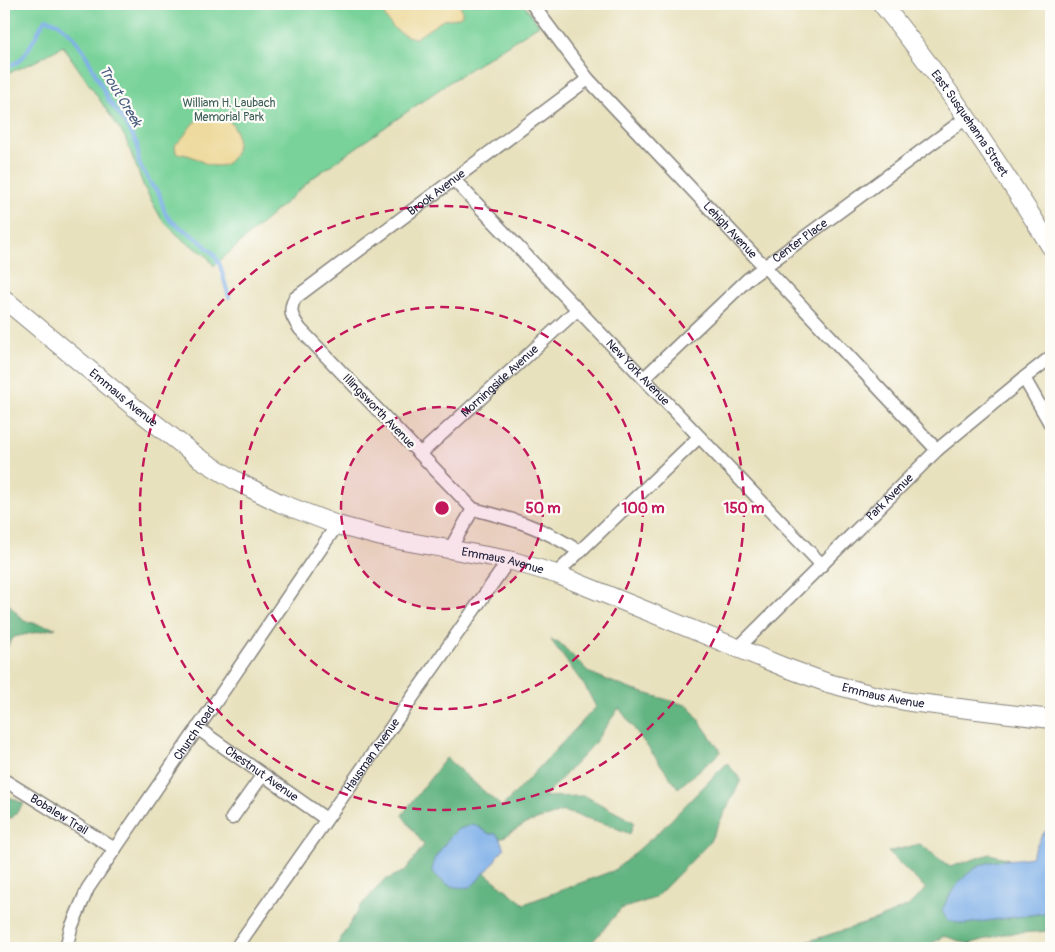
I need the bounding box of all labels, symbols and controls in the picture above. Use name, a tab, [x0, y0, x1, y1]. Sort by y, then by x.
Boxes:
water label: Trout Creek	[96, 63, 146, 131]
street label: East Susquehanna Street	[927, 67, 1011, 180]
park label: William H. Laubach Memorial Park	[183, 96, 276, 125]
street label: Brook Avenue	[405, 166, 469, 219]
street label: Lehigh Avenue	[700, 199, 760, 262]
street label: Center Place	[770, 216, 831, 266]
street label: New York Avenue	[602, 336, 673, 409]
street label: Morningside Avenue	[458, 342, 542, 421]
street label: Emmaus Avenue	[86, 366, 160, 431]
street label: Illingsworth Avenue	[339, 371, 418, 452]
street label: Park Avenue	[863, 471, 917, 524]
centre of rings	[433, 499, 451, 517]
text: 50 m	[526, 499, 560, 518]
text: 100 m	[622, 499, 664, 518]
text: 150 m	[724, 499, 764, 518]
street label: Emmaus Avenue	[460, 545, 545, 578]
street label: Emmaus Avenue	[840, 680, 925, 712]
street label: Church Road	[171, 703, 219, 763]
street label: Hausman Avenue	[341, 715, 403, 795]
street label: Chestnut Avenue	[222, 743, 301, 805]
street label: Bobalew Trail	[27, 791, 91, 838]

